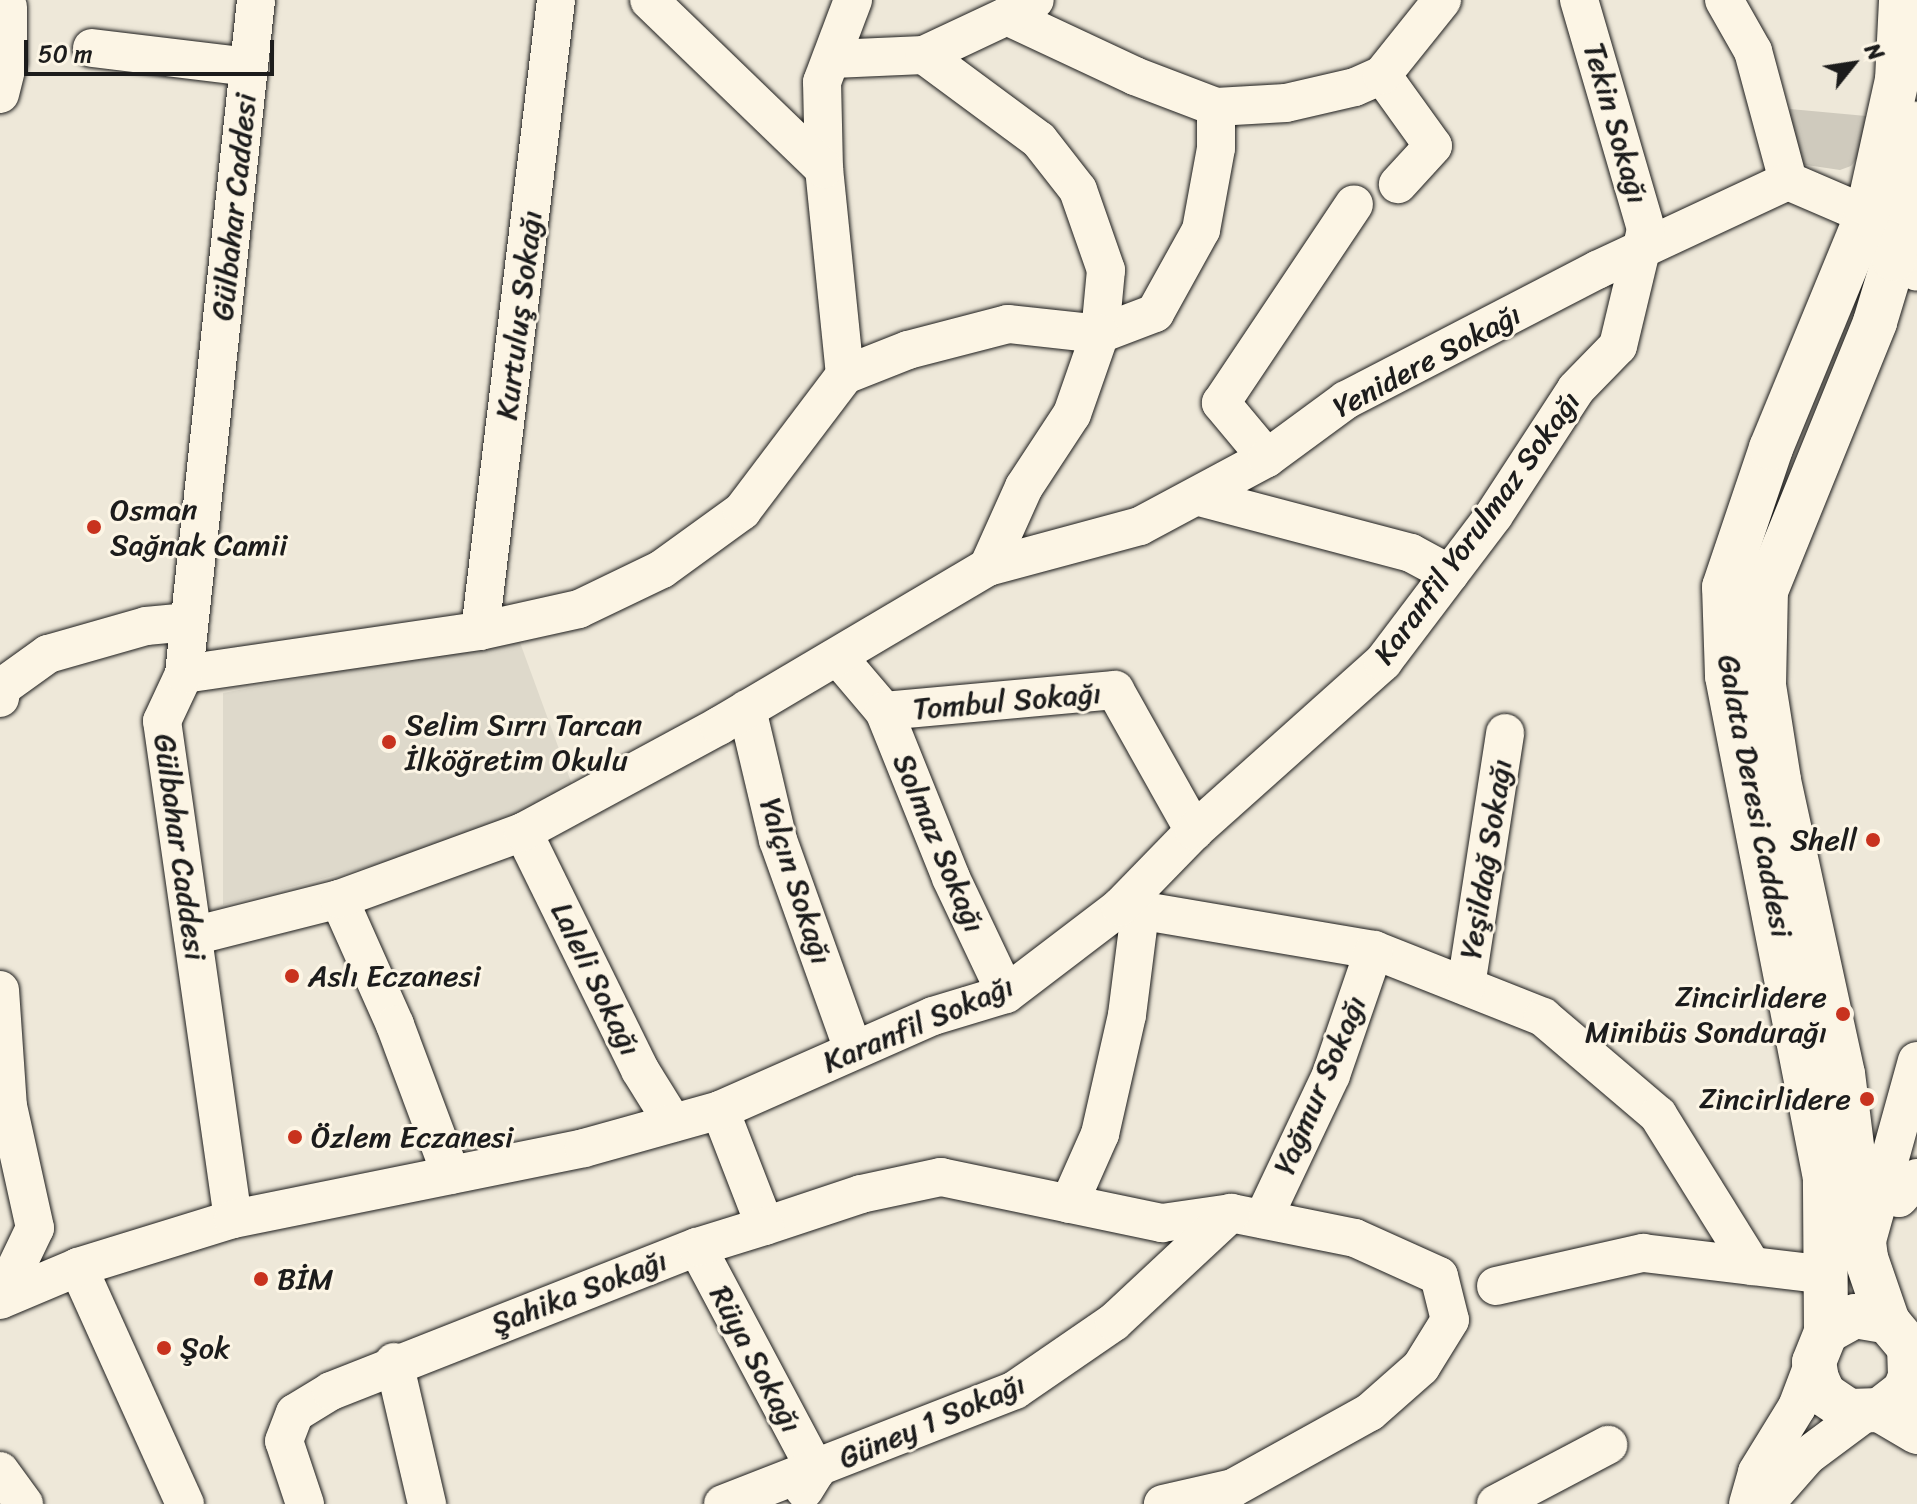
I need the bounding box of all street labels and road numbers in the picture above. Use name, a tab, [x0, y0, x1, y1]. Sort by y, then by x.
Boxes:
street label: Tekin Sokağı	[1576, 38, 1656, 208]
street label: Gülbahar Caddesi	[204, 92, 264, 322]
street label: Kurtuluş Sokağı	[488, 208, 550, 422]
street label: Yenidere Sokağı	[1327, 296, 1527, 426]
street label: Karanfil Yorulmaz Sokağı	[1366, 384, 1588, 672]
street label: Galata Deresi Caddesi	[1710, 652, 1800, 940]
street label: Tombul Sokağı	[911, 675, 1103, 727]
street label: Gülbahar Caddesi	[146, 732, 214, 962]
street label: Solmaz Sokağı	[885, 748, 993, 938]
street label: Yeşildağ Sokağı	[1452, 757, 1520, 961]
street label: Yalçın Sokağı	[752, 793, 840, 969]
street label: Laleli Sokağı	[543, 897, 649, 1061]
street label: Karanfil Sokağı	[817, 968, 1019, 1080]
street label: Yağmur Sokağı	[1266, 990, 1374, 1180]
street label: Şahika Sokağı	[486, 1242, 672, 1342]
street label: Rüya Sokağı	[702, 1279, 810, 1439]
street label: Güney 1 Sokağı	[833, 1366, 1031, 1476]

